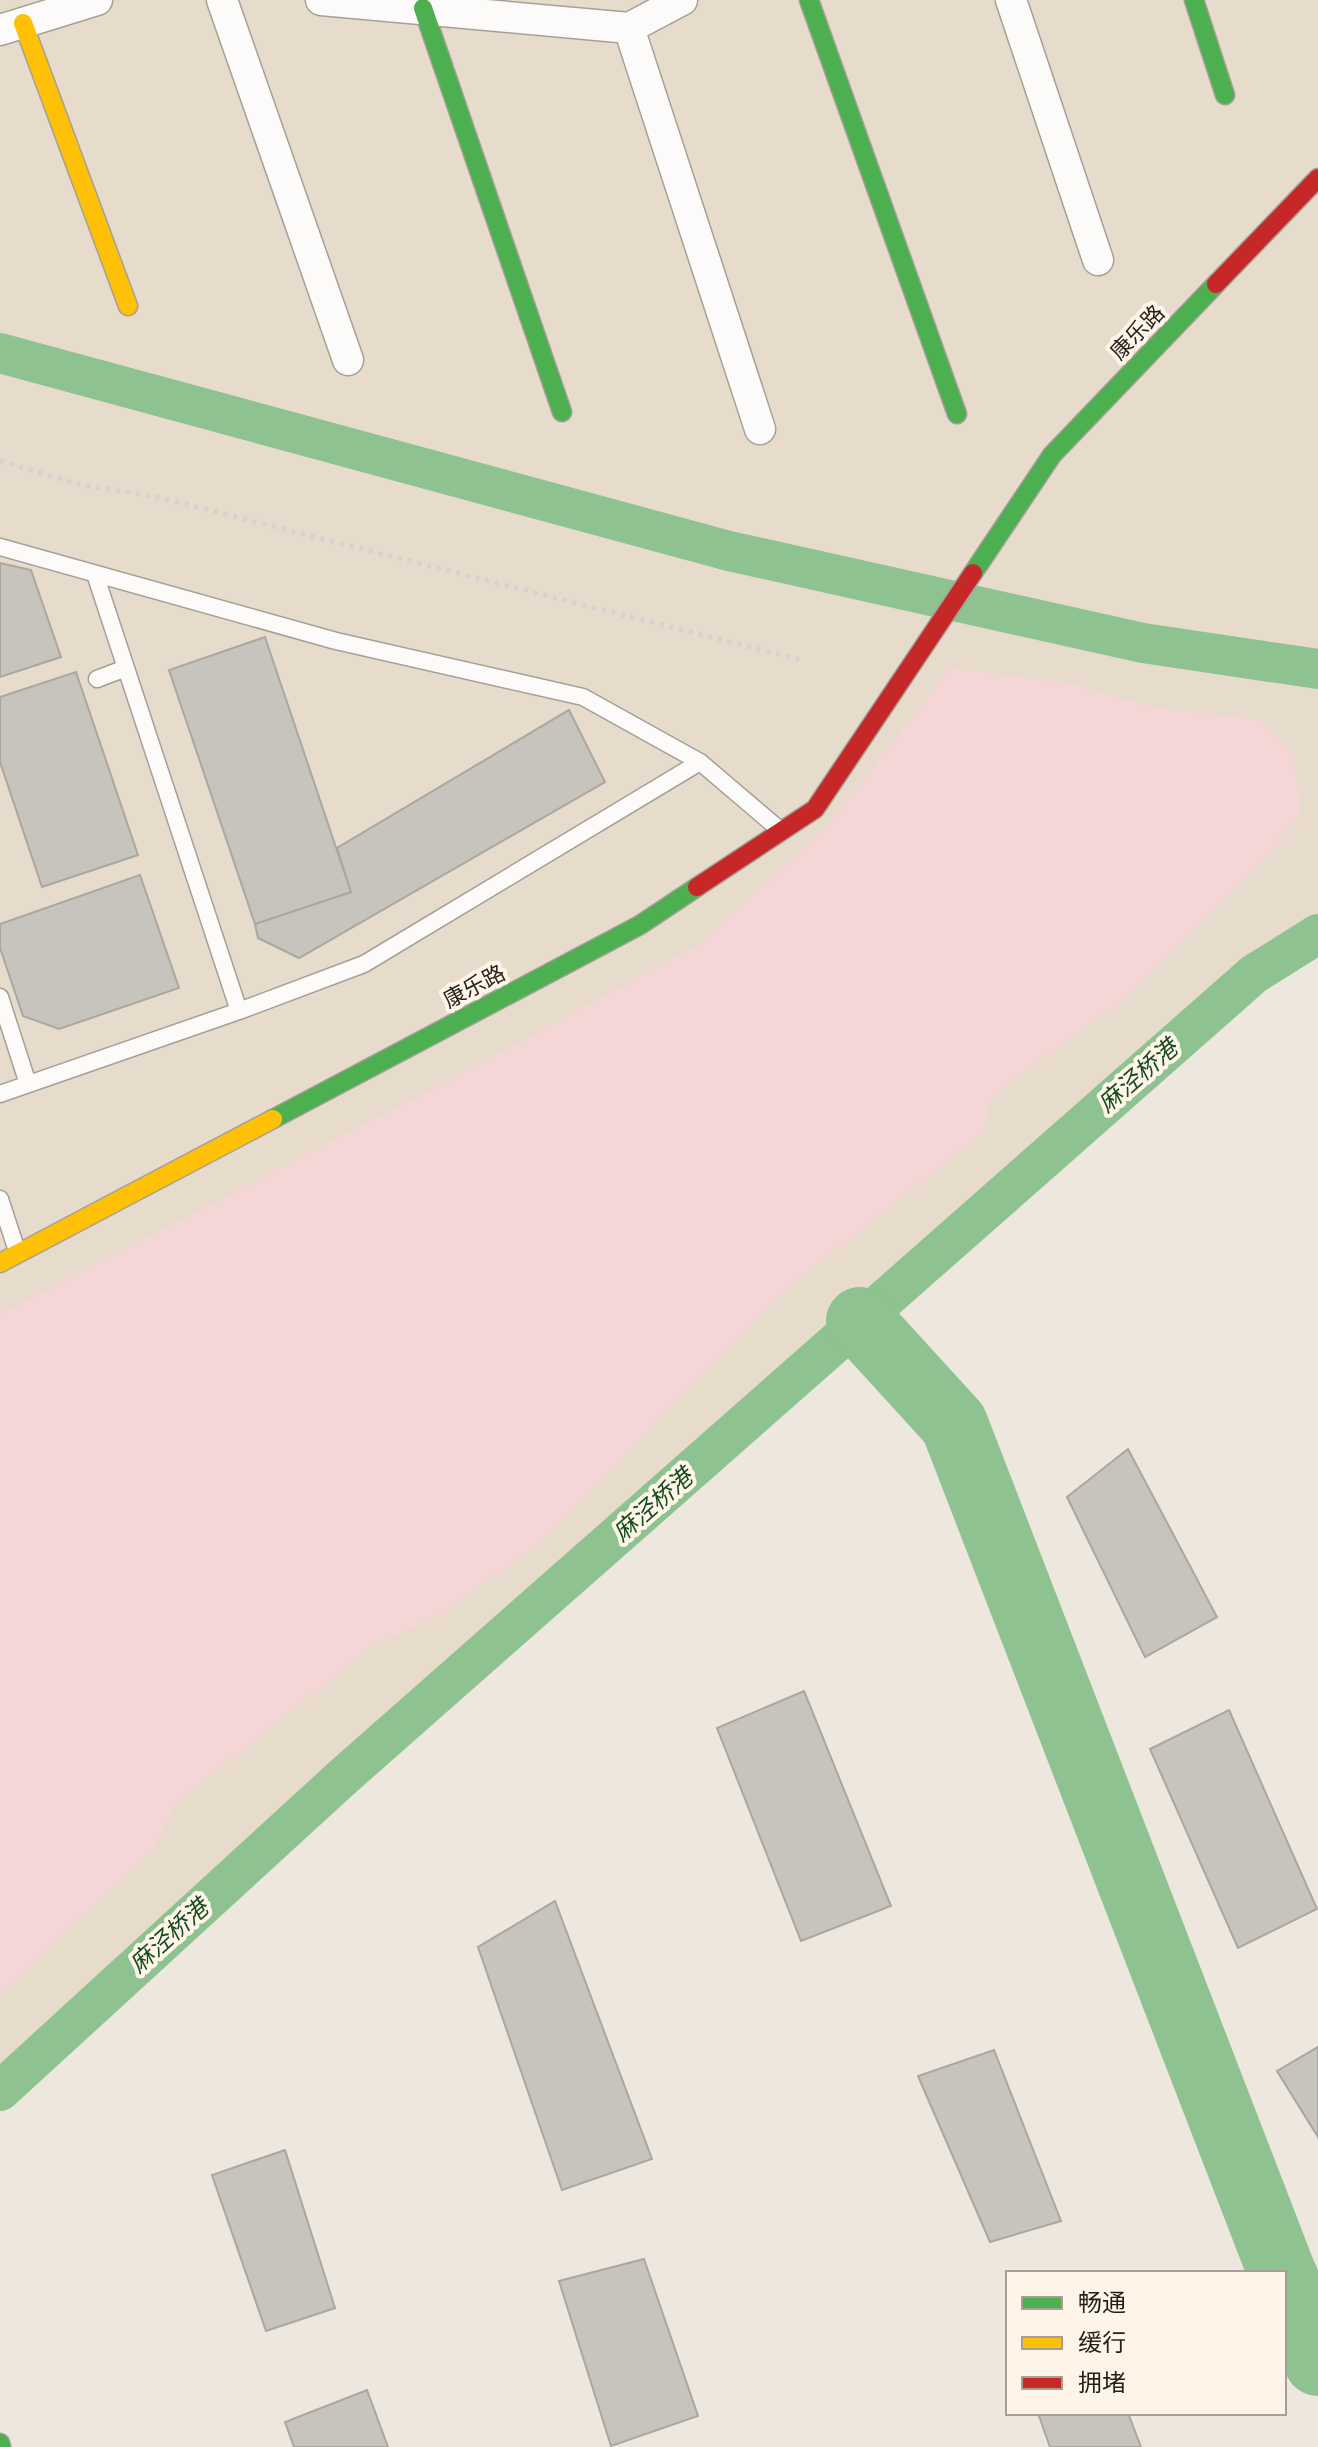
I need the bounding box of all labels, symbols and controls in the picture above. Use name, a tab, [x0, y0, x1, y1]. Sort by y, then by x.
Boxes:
street label: 康乐路	[1105, 299, 1170, 365]
street label: 康乐路	[439, 959, 510, 1014]
water label: 麻泾桥港	[1092, 1031, 1186, 1119]
water label: 麻泾桥港	[607, 1460, 701, 1548]
water label: 麻泾桥港	[123, 1891, 217, 1979]
legend	[1006, 2271, 1286, 2415]
text: 畅通	[1078, 2288, 1126, 2318]
text: 缓行	[1078, 2328, 1126, 2358]
text: 拥堵	[1078, 2368, 1126, 2398]

